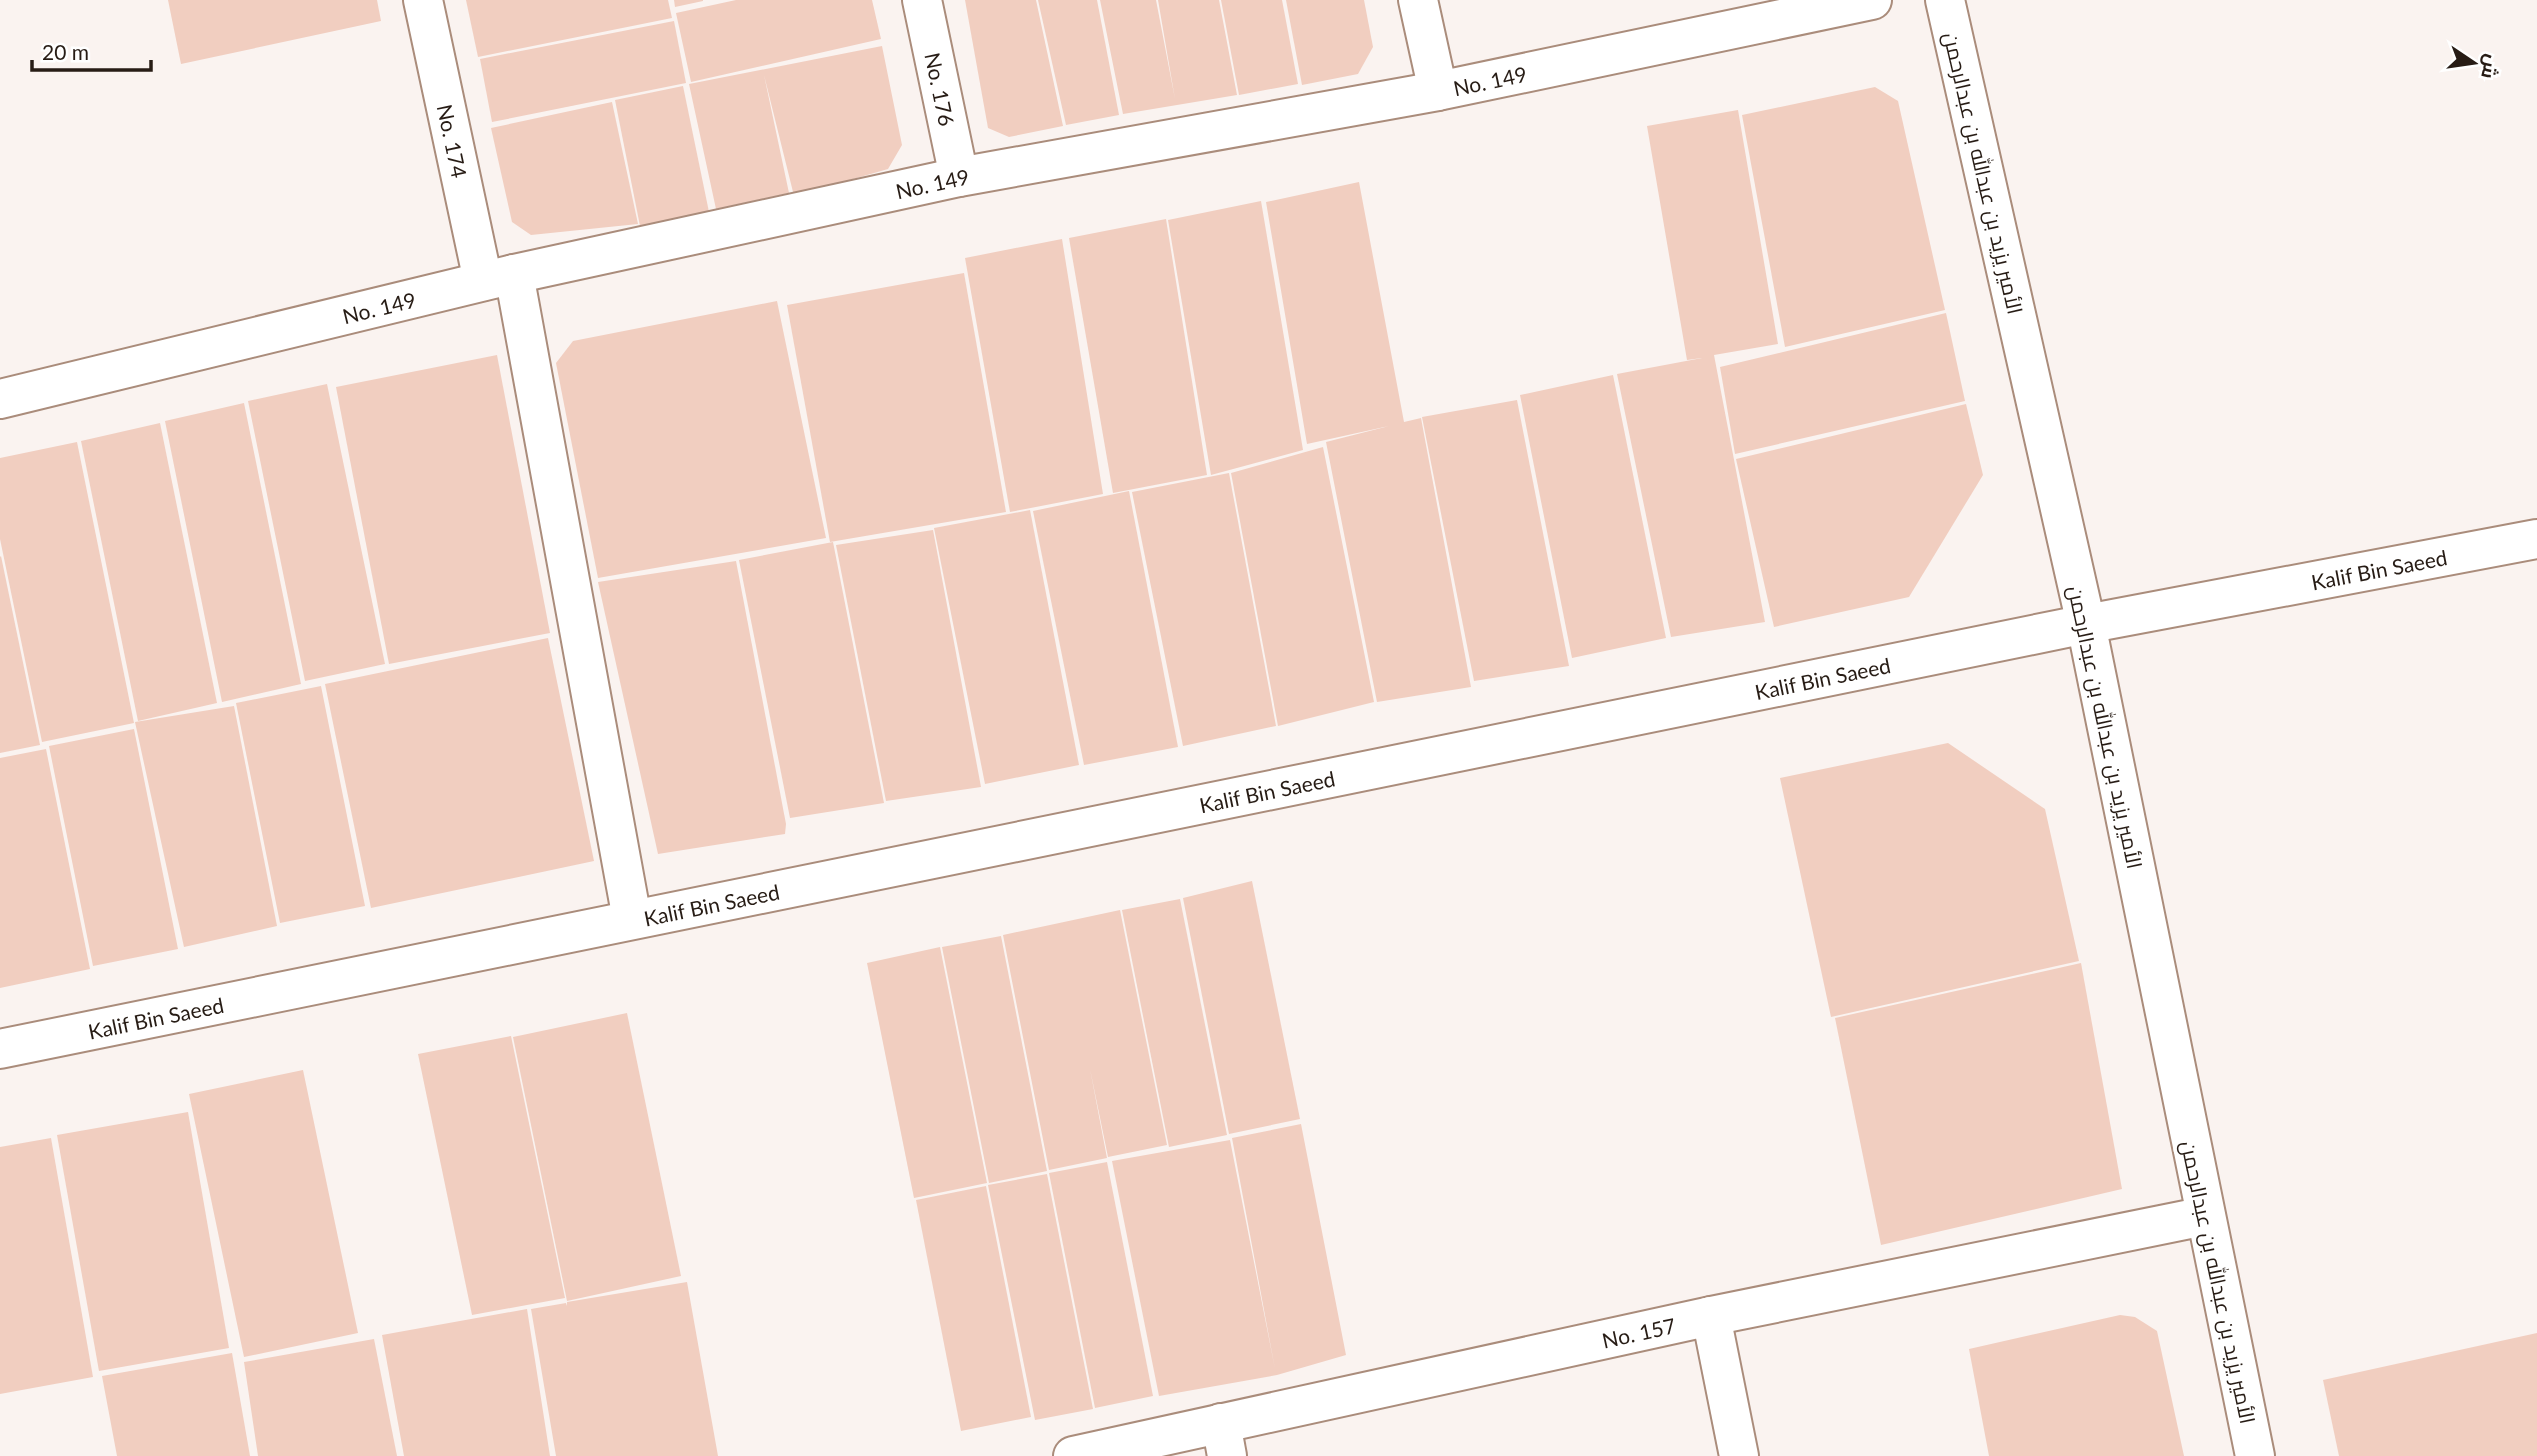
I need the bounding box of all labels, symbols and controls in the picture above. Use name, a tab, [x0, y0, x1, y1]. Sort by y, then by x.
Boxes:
scale bar	[32, 28, 150, 72]
north arrow	[2439, 28, 2509, 98]
street label: الأمير يزيد بن عبدالله بن عبدالرحمن	[1937, 30, 2029, 317]
text: 20 m	[42, 39, 89, 64]
street label: No. 176	[921, 50, 960, 128]
text: ش	[2476, 52, 2505, 81]
street label: No. 149	[1451, 60, 1529, 100]
street label: No. 174	[433, 102, 473, 180]
street label: No. 149	[893, 163, 971, 203]
street label: No. 149	[340, 286, 418, 328]
street label: Kalif Bin Saeed	[2309, 544, 2449, 594]
street label: الأمير يزيد بن عبدالله بن عبدالرحمن	[2062, 583, 2148, 871]
street label: Kalif Bin Saeed	[1753, 652, 1893, 704]
street label: Kalif Bin Saeed	[1197, 765, 1337, 817]
street label: Kalif Bin Saeed	[641, 878, 781, 930]
street label: Kalif Bin Saeed	[86, 991, 226, 1043]
street label: الأمير يزيد بن عبدالله بن عبدالرحمن	[2175, 1138, 2261, 1426]
street label: No. 157	[1599, 1312, 1678, 1352]

